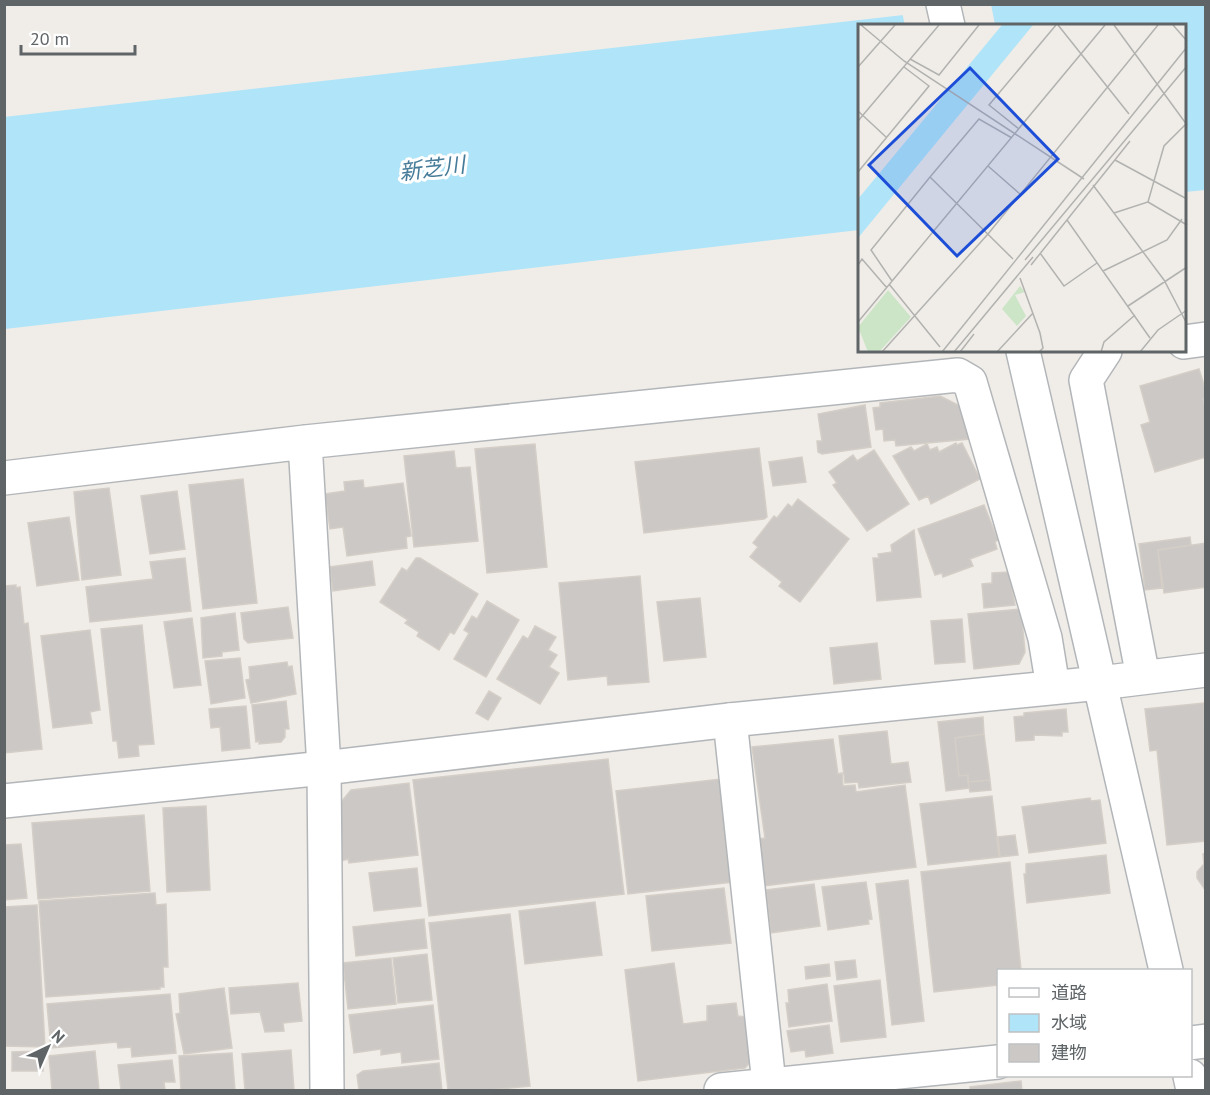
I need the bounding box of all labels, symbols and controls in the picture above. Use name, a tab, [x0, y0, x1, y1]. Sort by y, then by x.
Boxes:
scale bar	[21, 18, 135, 56]
inset map	[858, 24, 1186, 352]
text: 20 m	[30, 27, 69, 50]
water label: 新芝川	[398, 150, 468, 186]
legend	[997, 969, 1192, 1077]
text: 道路	[1051, 981, 1087, 1004]
text: 水域	[1051, 1011, 1087, 1034]
north arrow	[18, 1017, 78, 1077]
text: N	[48, 1025, 69, 1047]
text: 建物	[1051, 1041, 1087, 1064]

